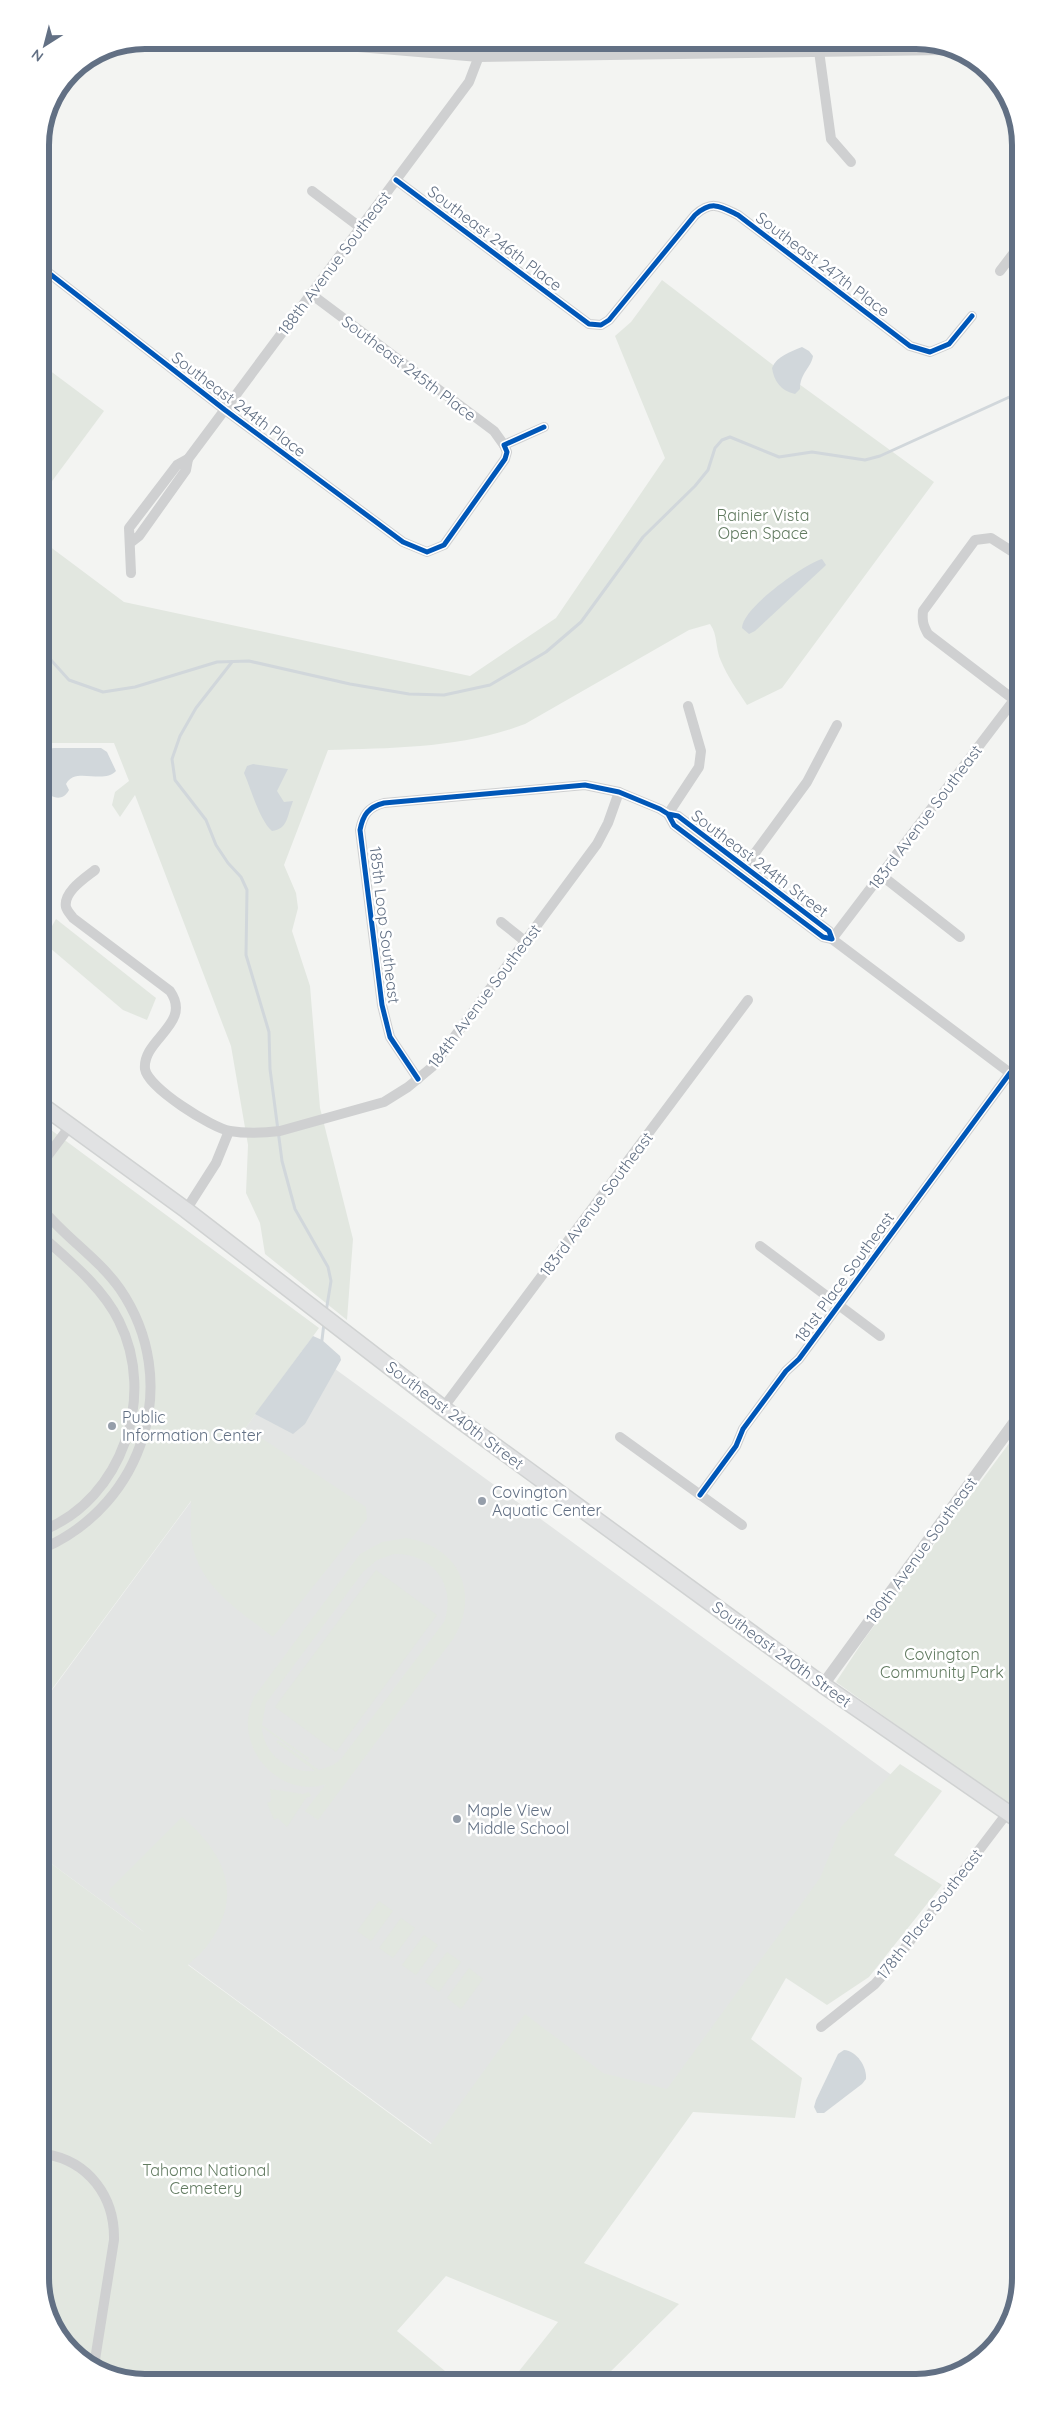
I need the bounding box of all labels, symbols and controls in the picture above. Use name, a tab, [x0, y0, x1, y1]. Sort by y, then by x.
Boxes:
north arrow	[20, 20, 70, 70]
text: N	[28, 45, 47, 66]
street label: Southeast 246th Place	[424, 181, 566, 295]
street label: 188th Avenue Southeast	[273, 187, 395, 339]
street label: Southeast 247th Place	[752, 207, 894, 321]
street label: Southeast 245th Place	[338, 311, 480, 425]
street label: Southeast 244th Place	[168, 347, 310, 461]
park label: Rainier Vista Open Space	[717, 505, 809, 543]
street label: 183rd Avenue Southeast	[864, 741, 986, 893]
street label: Southeast 244th Street	[688, 805, 832, 921]
street label: 185th Loop Southeast	[365, 845, 405, 1005]
street label: 184th Avenue Southeast	[423, 920, 545, 1072]
street label: 183rd Avenue Southeast	[535, 1128, 657, 1280]
street label: 181st Place Southeast	[790, 1208, 898, 1346]
street label: Southeast 240th Street	[382, 1357, 528, 1473]
place label: Public Information Center	[122, 1407, 262, 1445]
marker: Public Information Center	[106, 1420, 118, 1432]
street label: 180th Avenue Southeast	[861, 1473, 981, 1627]
place label: Covington Aquatic Center	[492, 1482, 602, 1520]
marker: Covington Aquatic Center	[476, 1495, 488, 1507]
street label: Southeast 240th Street	[708, 1597, 856, 1711]
park label: Covington Community Park	[880, 1644, 1004, 1682]
place label: Maple View Middle School	[467, 1800, 569, 1838]
marker: Maple View Middle School	[451, 1813, 463, 1825]
street label: 178th Place Southeast	[872, 1845, 986, 1983]
park label: Tahoma National Cemetery	[142, 2160, 270, 2198]

